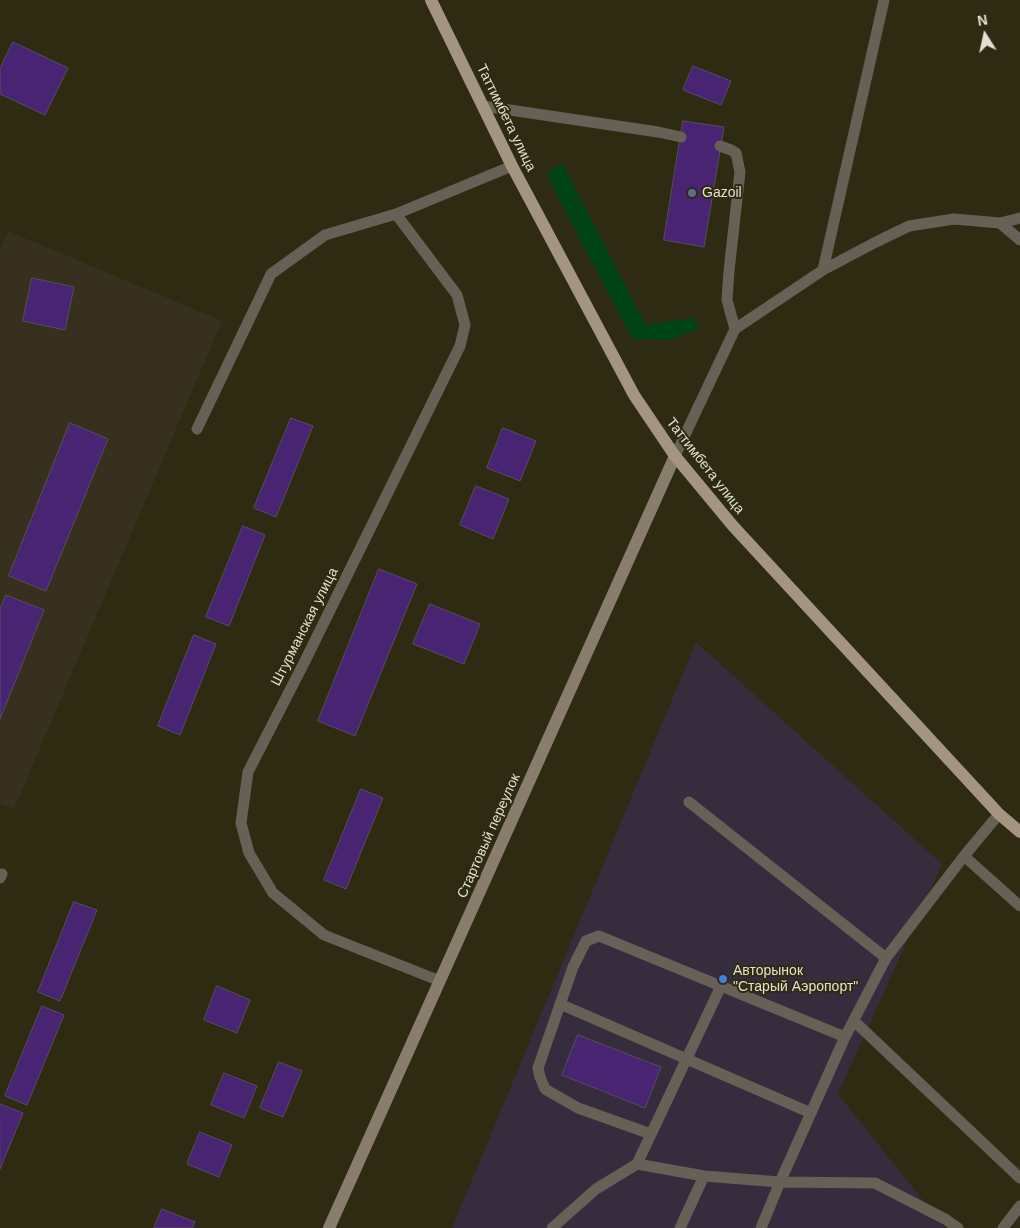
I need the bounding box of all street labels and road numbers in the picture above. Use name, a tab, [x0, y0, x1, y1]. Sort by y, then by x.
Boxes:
street label: Таттимбета улица	[473, 62, 539, 174]
street label: Таттимбета улица	[662, 415, 748, 517]
street label: Штурманская улица	[268, 565, 342, 689]
street label: Стартовый переулок	[454, 771, 524, 901]

